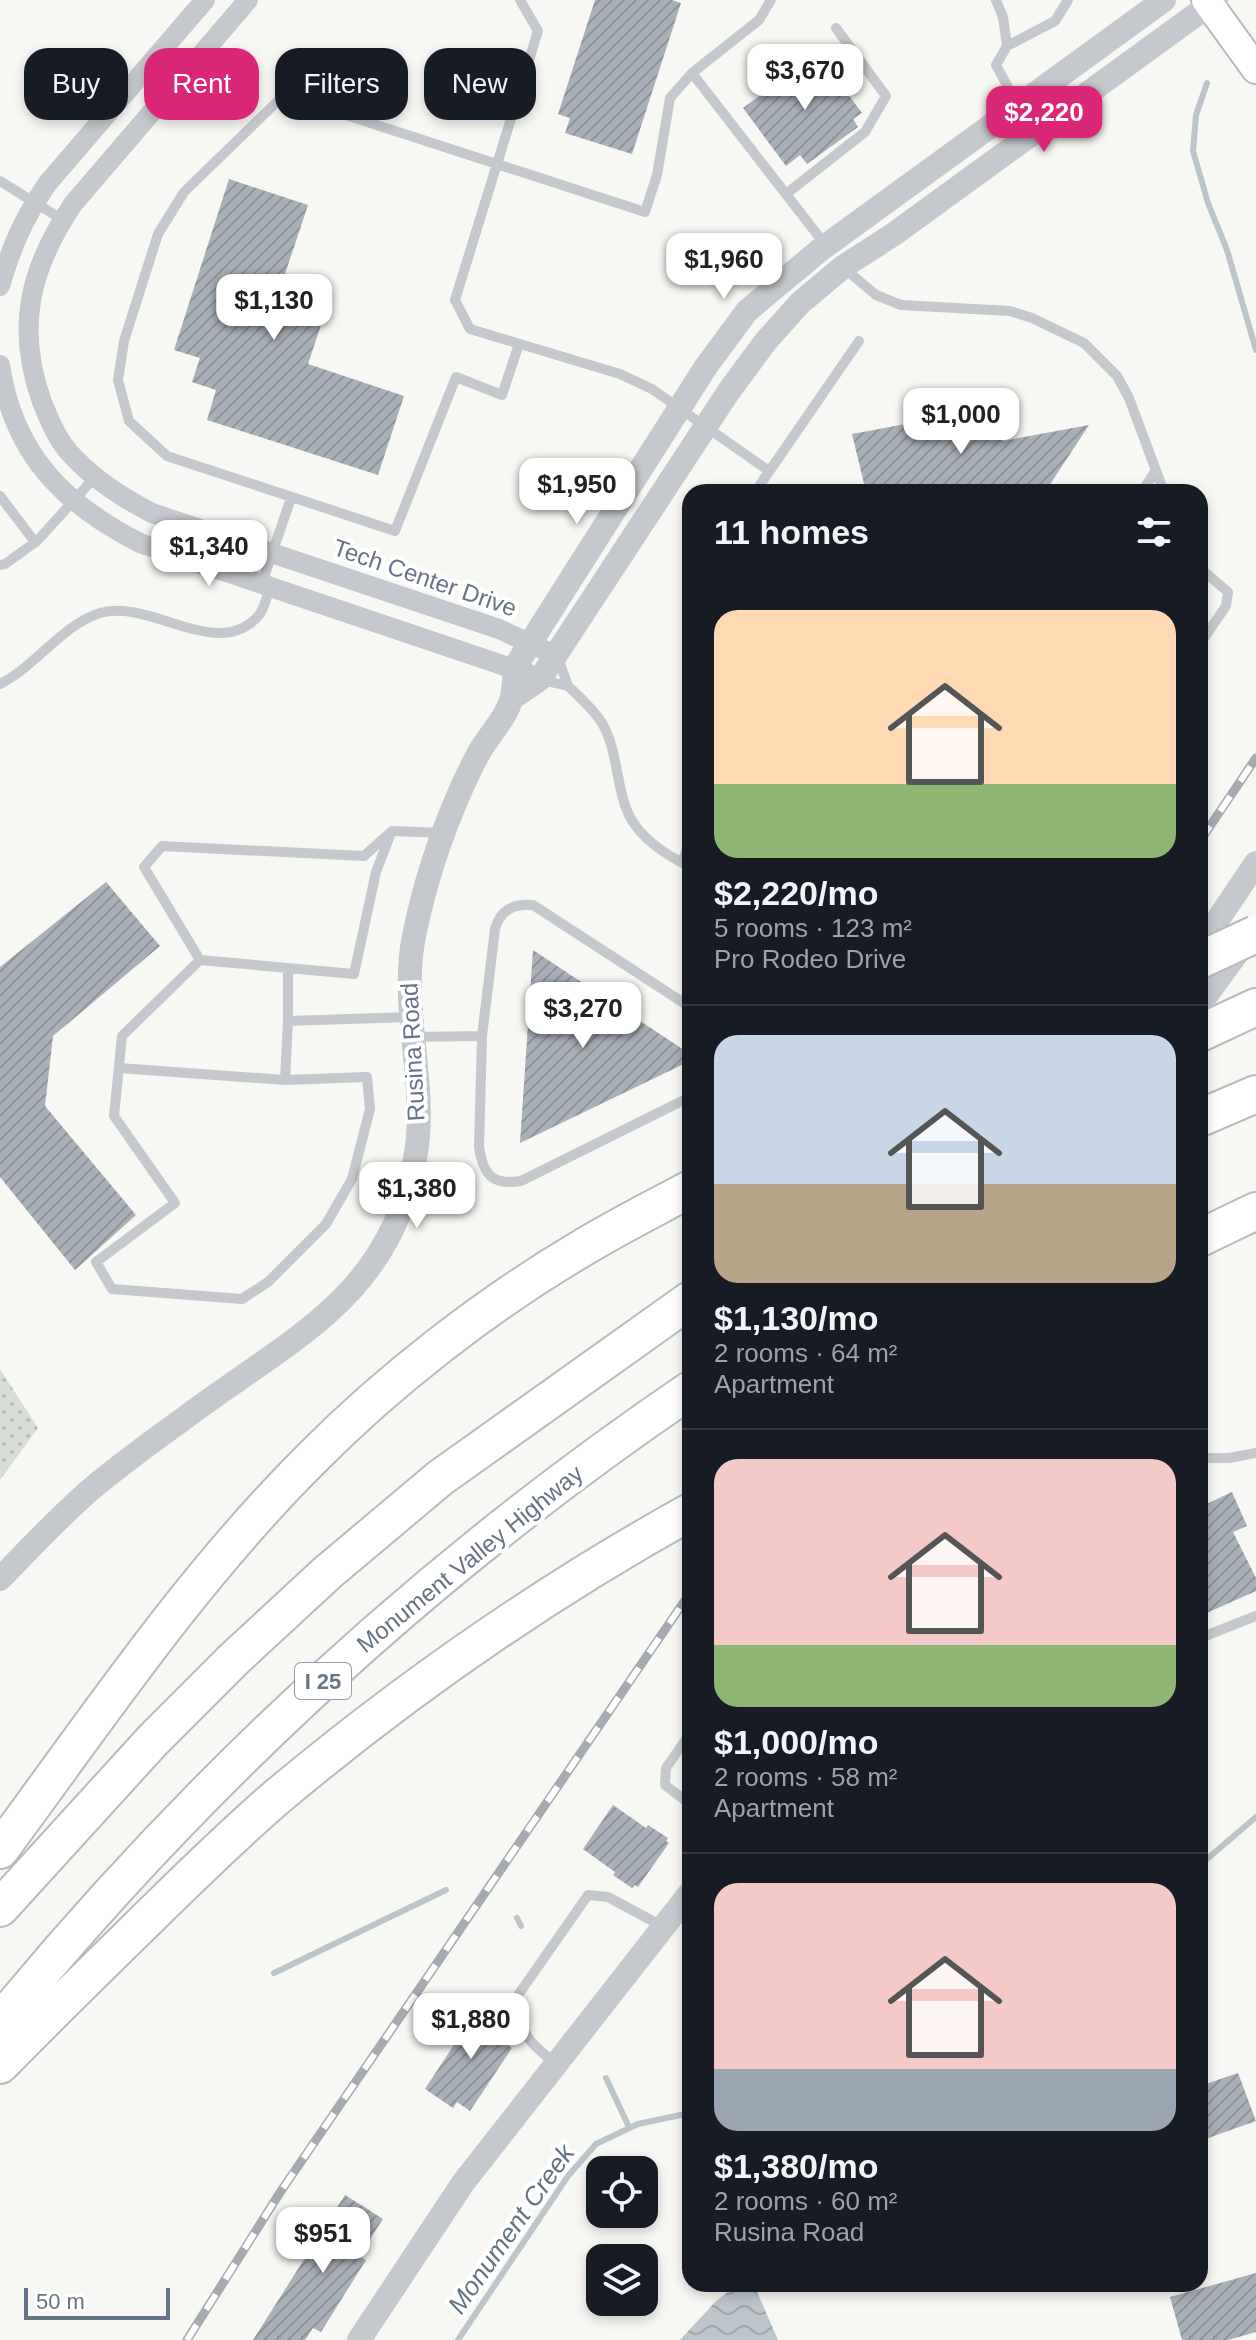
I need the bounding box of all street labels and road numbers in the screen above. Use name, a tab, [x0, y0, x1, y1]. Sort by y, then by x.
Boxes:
street label: Tech Center Drive	[330, 533, 520, 622]
street label: Rusina Road	[395, 982, 430, 1122]
street label: Monument Valley Highway	[351, 1459, 588, 1658]
road number: I 25	[295, 1663, 351, 1699]

